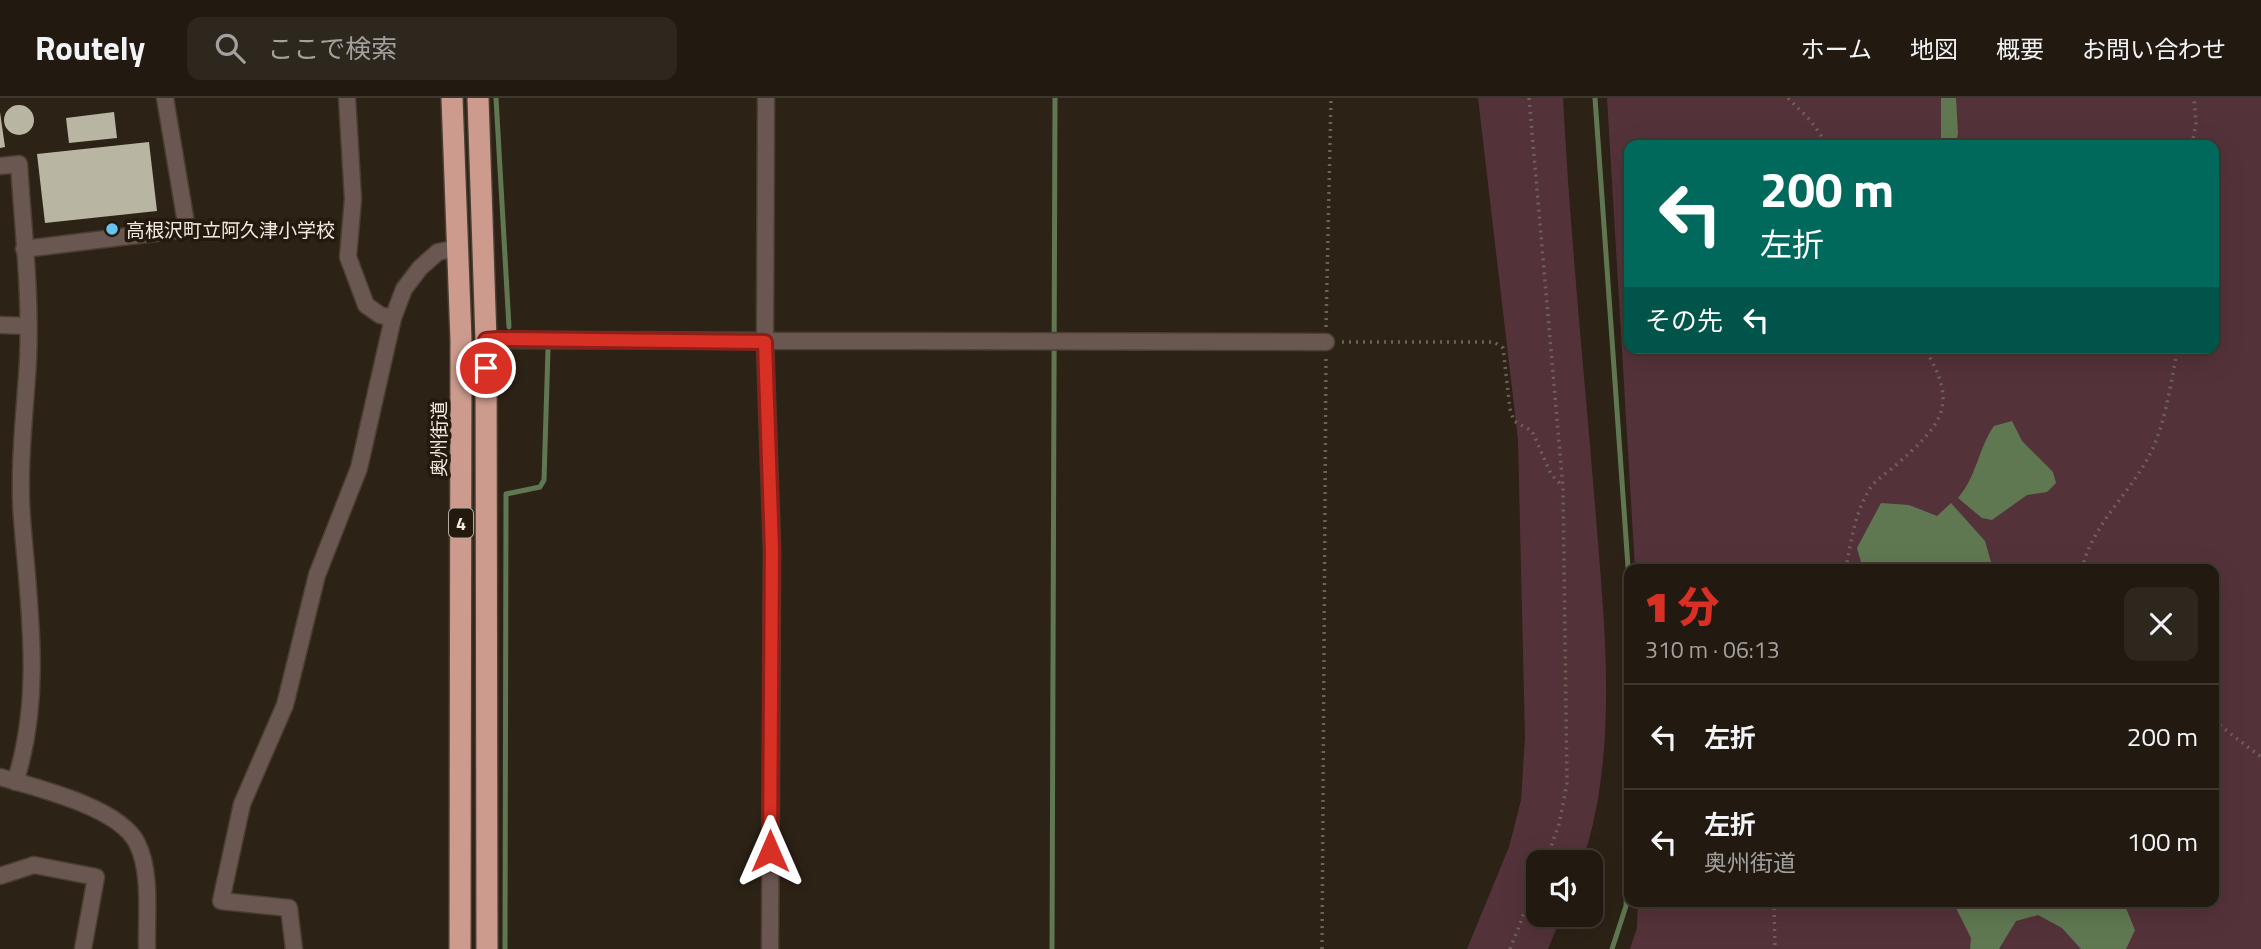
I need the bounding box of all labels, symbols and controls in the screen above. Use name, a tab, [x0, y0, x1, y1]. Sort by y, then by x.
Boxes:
search box	[187, 17, 677, 80]
text: Routely	[35, 23, 145, 73]
icon: search	[211, 29, 249, 67]
text: ここで検索	[267, 29, 397, 68]
text: ホーム	[1801, 31, 1872, 67]
text: 地図	[1910, 31, 1958, 67]
text: 概要	[1996, 31, 2044, 67]
text: お問い合わせ	[2082, 31, 2226, 67]
text: 200 m	[1760, 151, 1894, 226]
icon: left	[1645, 168, 1736, 259]
place label: 高根沢町立阿久津小学校	[126, 215, 335, 244]
text: 左折	[1760, 220, 1824, 268]
marker: 高根沢町立阿久津小学校	[104, 221, 120, 237]
text: その先	[1645, 301, 1723, 340]
icon: left	[1737, 301, 1775, 339]
pin	[456, 338, 516, 398]
icon: arrive	[467, 349, 505, 387]
street label: 奥州街道	[424, 401, 453, 477]
road number: 4	[449, 508, 473, 538]
text: 1 分	[1645, 574, 1719, 638]
button: close	[2124, 587, 2198, 661]
text: 310 m · 06:13	[1645, 632, 1780, 667]
text: 200 m	[2127, 717, 2198, 756]
icon: left	[1645, 718, 1683, 756]
text: 左折	[1704, 718, 1756, 757]
text: 左折	[1704, 805, 1756, 844]
position arrow	[733, 814, 807, 888]
text: 100 m	[2127, 822, 2198, 861]
icon: left	[1645, 823, 1683, 861]
text: 奥州街道	[1704, 845, 1796, 880]
map controls	[1526, 850, 1603, 927]
button: sound	[1526, 850, 1603, 927]

